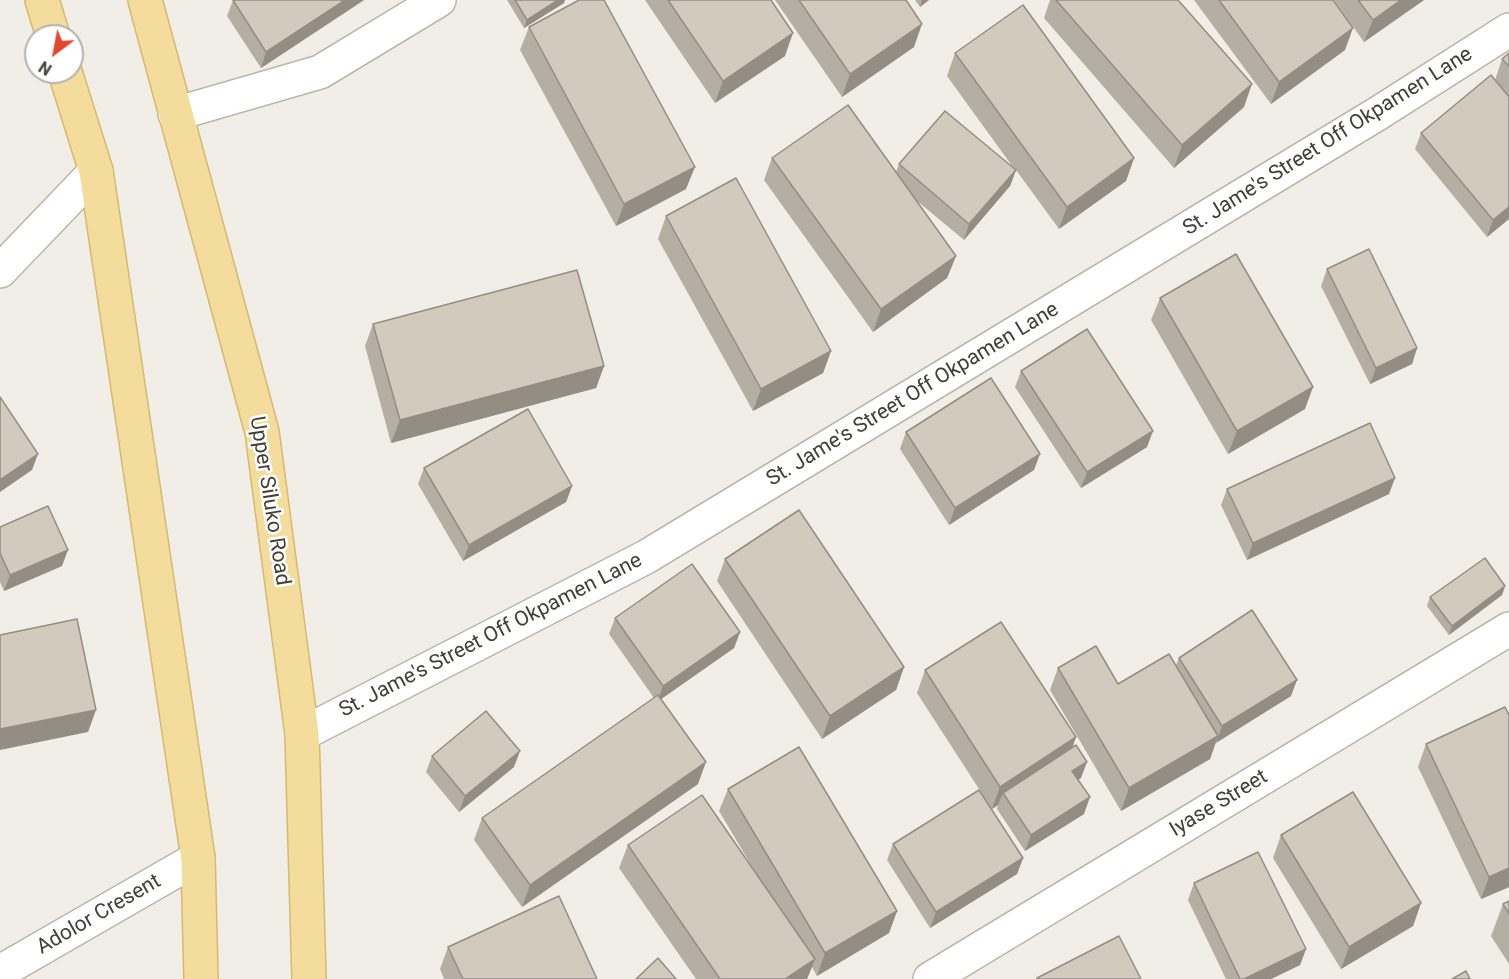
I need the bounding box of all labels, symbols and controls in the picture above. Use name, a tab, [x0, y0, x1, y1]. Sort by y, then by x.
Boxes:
north arrow	[24, 24, 84, 84]
street label: St. Jame's Street Off Okpamen Lane	[1179, 42, 1477, 242]
text: N	[35, 57, 55, 79]
street label: St. Jame's Street Off Okpamen Lane	[762, 298, 1064, 492]
street label: Upper Siluko Road	[243, 415, 295, 587]
street label: St. Jame's Street Off Okpamen Lane	[335, 548, 647, 724]
street label: Iyase Street	[1166, 765, 1272, 843]
street label: Adolor Cresent	[32, 869, 166, 961]

